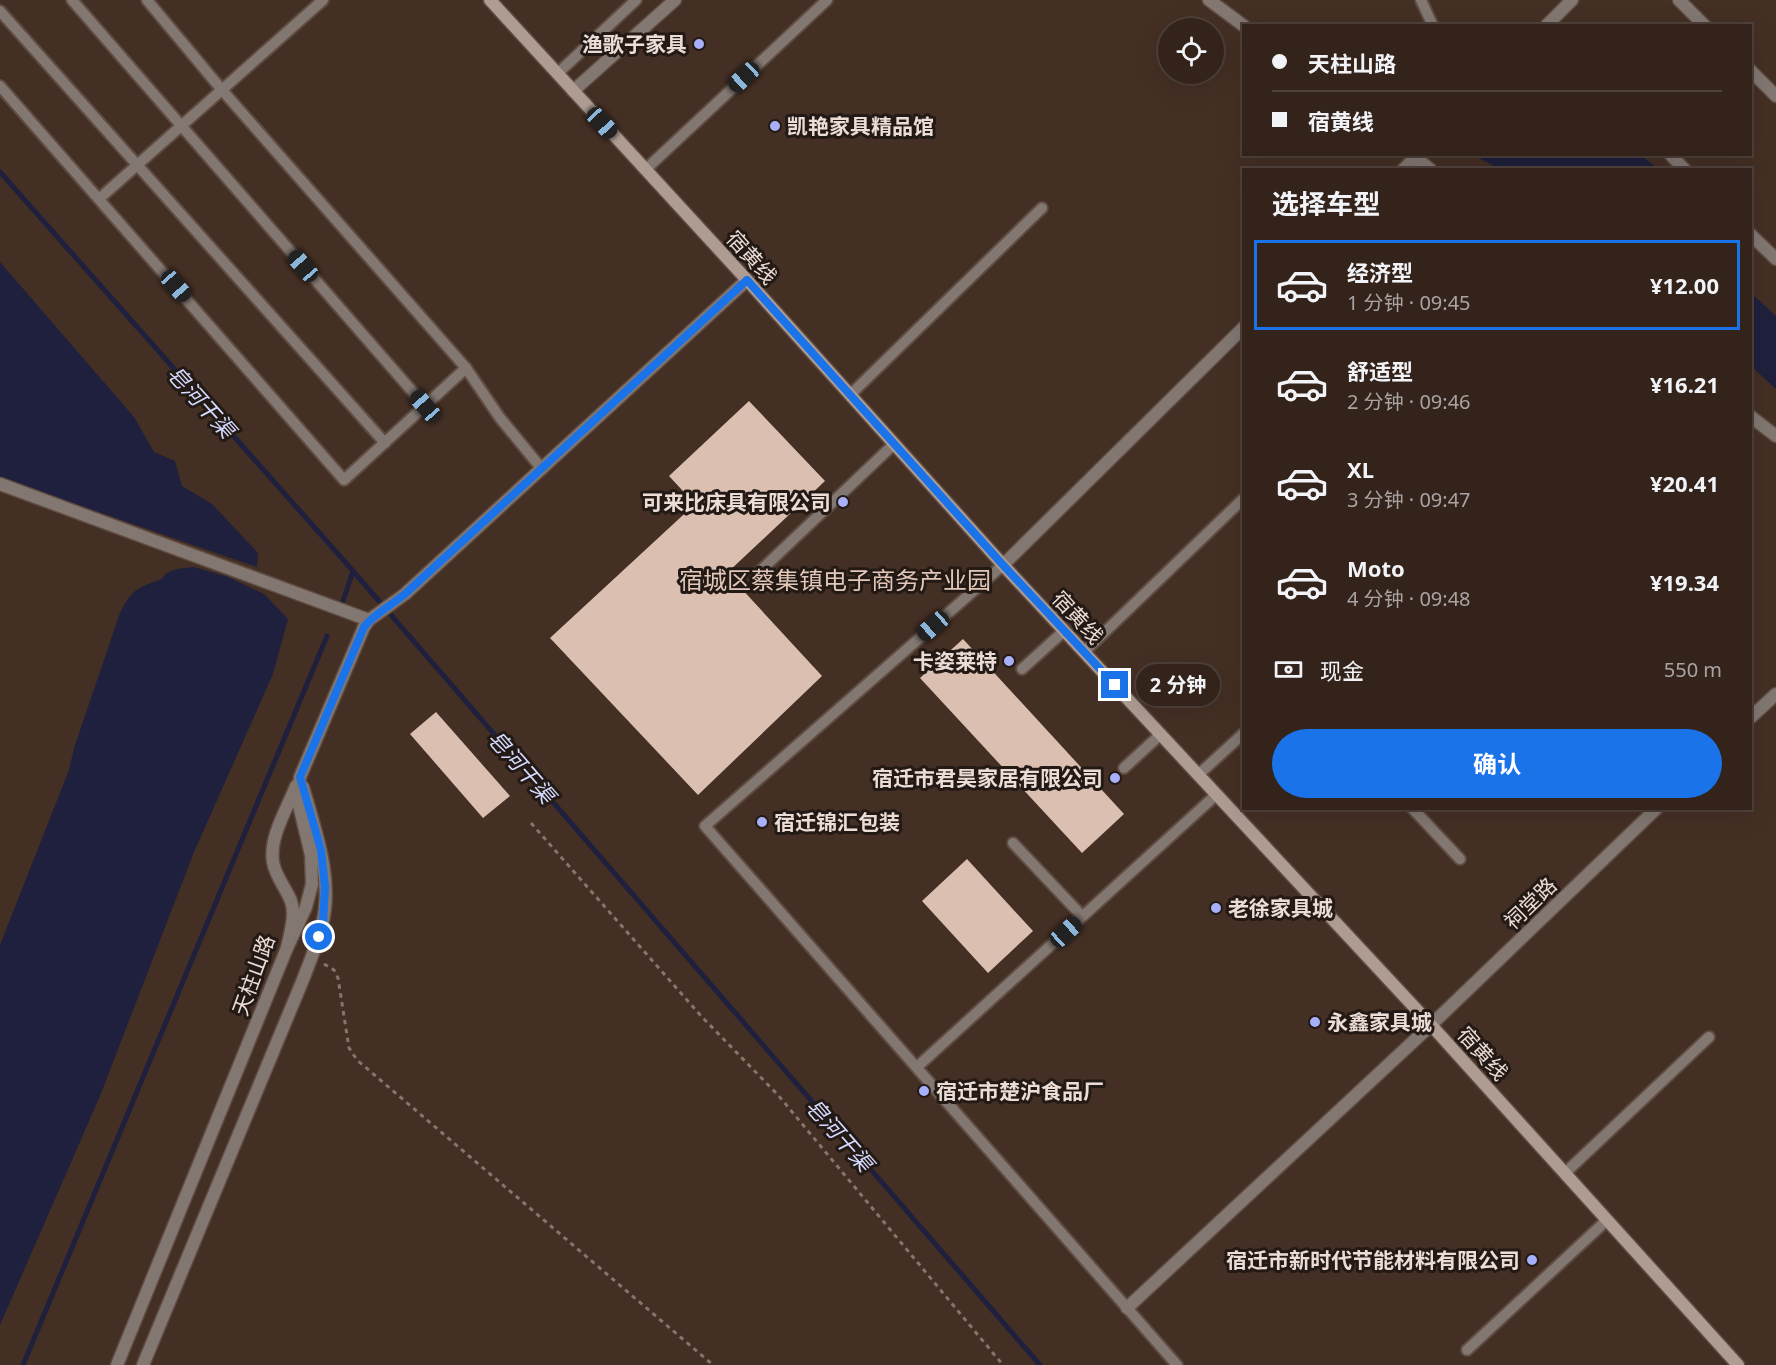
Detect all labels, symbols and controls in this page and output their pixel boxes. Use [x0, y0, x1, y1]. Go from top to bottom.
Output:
map controls [1158, 18, 1224, 84]
button: locate [1158, 18, 1224, 84]
place label: 渔歌子家具 [582, 30, 687, 58]
marker: 渔歌子家具 [692, 37, 706, 51]
text: 天柱山路 [1308, 48, 1396, 78]
car [725, 58, 763, 96]
car [583, 104, 621, 142]
text: 宿黄线 [1308, 106, 1374, 136]
place label: 凯艳家具精品馆 [787, 112, 934, 140]
marker: 凯艳家具精品馆 [768, 119, 782, 133]
text: 选择车型 [1272, 185, 1380, 222]
street label: 宿黄线 [721, 224, 783, 290]
car [284, 247, 322, 285]
text: 经济型 [1347, 257, 1413, 287]
icon: car [1275, 258, 1329, 312]
car [157, 267, 195, 305]
text: ¥12.00 [1650, 270, 1719, 300]
text: 1 分钟 · 09:45 [1347, 289, 1471, 316]
text: 舒适型 [1347, 356, 1413, 386]
icon: car [1275, 357, 1329, 411]
water label: 皂河干渠 [161, 358, 245, 446]
text: ¥16.21 [1650, 369, 1719, 399]
car [406, 387, 444, 425]
text: 2 分钟 · 09:46 [1347, 388, 1471, 415]
text: XL [1347, 454, 1374, 484]
icon: car [1275, 456, 1329, 510]
text: ¥20.41 [1650, 468, 1719, 498]
text: 3 分钟 · 09:47 [1347, 486, 1471, 513]
place label: 可来比床具有限公司 [642, 488, 831, 516]
marker: 可来比床具有限公司 [836, 495, 850, 509]
text: Moto [1347, 553, 1405, 583]
icon: car [1275, 555, 1329, 609]
district label: 宿城区蔡集镇电子商务产业园 [679, 563, 991, 596]
text: ¥19.34 [1650, 567, 1719, 597]
street label: 宿黄线 [1046, 584, 1110, 650]
text: 4 分钟 · 09:48 [1347, 585, 1471, 612]
car [914, 607, 952, 645]
place label: 卡姿莱特 [913, 647, 997, 675]
icon: cash [1272, 653, 1305, 686]
marker: 卡姿莱特 [1002, 654, 1016, 668]
text: 现金 [1320, 655, 1364, 685]
text: 550 m [1664, 656, 1722, 683]
callout: 2 分钟 [1136, 664, 1220, 706]
route end [1101, 671, 1128, 698]
text: 2 分钟 [1150, 671, 1206, 698]
water label: 皂河干渠 [482, 723, 564, 811]
button: 确认 [1272, 729, 1722, 798]
place label: 宿迁市君昊家居有限公司 [872, 764, 1103, 792]
marker: 宿迁市君昊家居有限公司 [1108, 771, 1122, 785]
place label: 宿迁锦汇包装 [774, 808, 900, 836]
marker: 宿迁锦汇包装 [755, 815, 769, 829]
street label: 祠堂路 [1498, 871, 1562, 935]
place label: 老徐家具城 [1228, 894, 1333, 922]
marker: 老徐家具城 [1209, 901, 1223, 915]
car [1047, 913, 1085, 951]
route start [305, 923, 332, 950]
street label: 天柱山路 [225, 931, 281, 1019]
place label: 永鑫家具城 [1327, 1008, 1432, 1036]
marker: 永鑫家具城 [1308, 1015, 1322, 1029]
street label: 宿黄线 [1452, 1020, 1514, 1086]
place label: 宿迁市楚沪食品厂 [936, 1077, 1104, 1105]
marker: 宿迁市楚沪食品厂 [917, 1084, 931, 1098]
water label: 皂河干渠 [800, 1091, 882, 1179]
place label: 宿迁市新时代节能材料有限公司 [1226, 1246, 1520, 1274]
marker: 宿迁市新时代节能材料有限公司 [1525, 1253, 1539, 1267]

